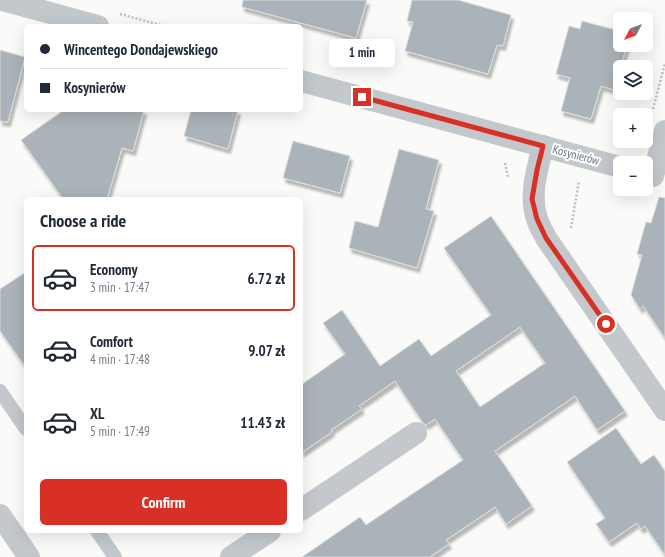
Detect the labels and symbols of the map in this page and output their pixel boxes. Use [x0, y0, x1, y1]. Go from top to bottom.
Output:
north arrow [613, 12, 653, 52]
callout: 1 min [329, 39, 395, 67]
route end [353, 88, 371, 106]
street label: Kosynierów [551, 141, 602, 168]
route start [597, 315, 615, 333]

